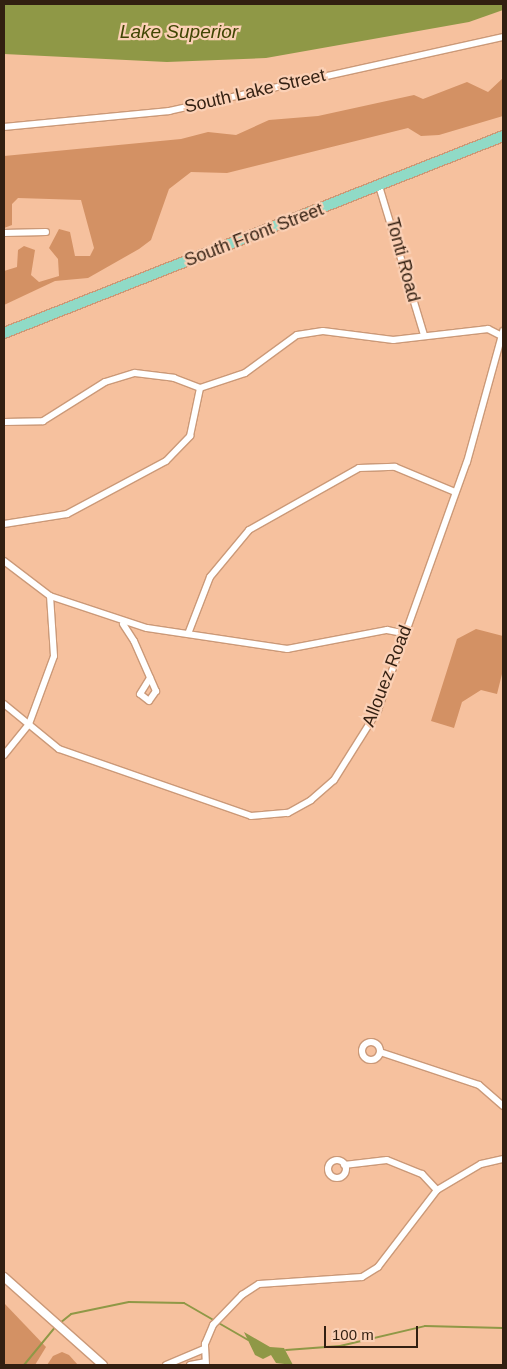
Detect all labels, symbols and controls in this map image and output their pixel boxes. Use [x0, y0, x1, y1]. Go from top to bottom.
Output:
water label: Lake Superior [120, 21, 238, 43]
street label: South Lake Street [182, 64, 328, 118]
street label: South Front Street [181, 199, 327, 271]
street label: Tonti Road [381, 216, 425, 304]
street label: Allouez Road [358, 622, 416, 730]
scale bar [327, 1316, 421, 1348]
text: 100 m [332, 1326, 374, 1343]

